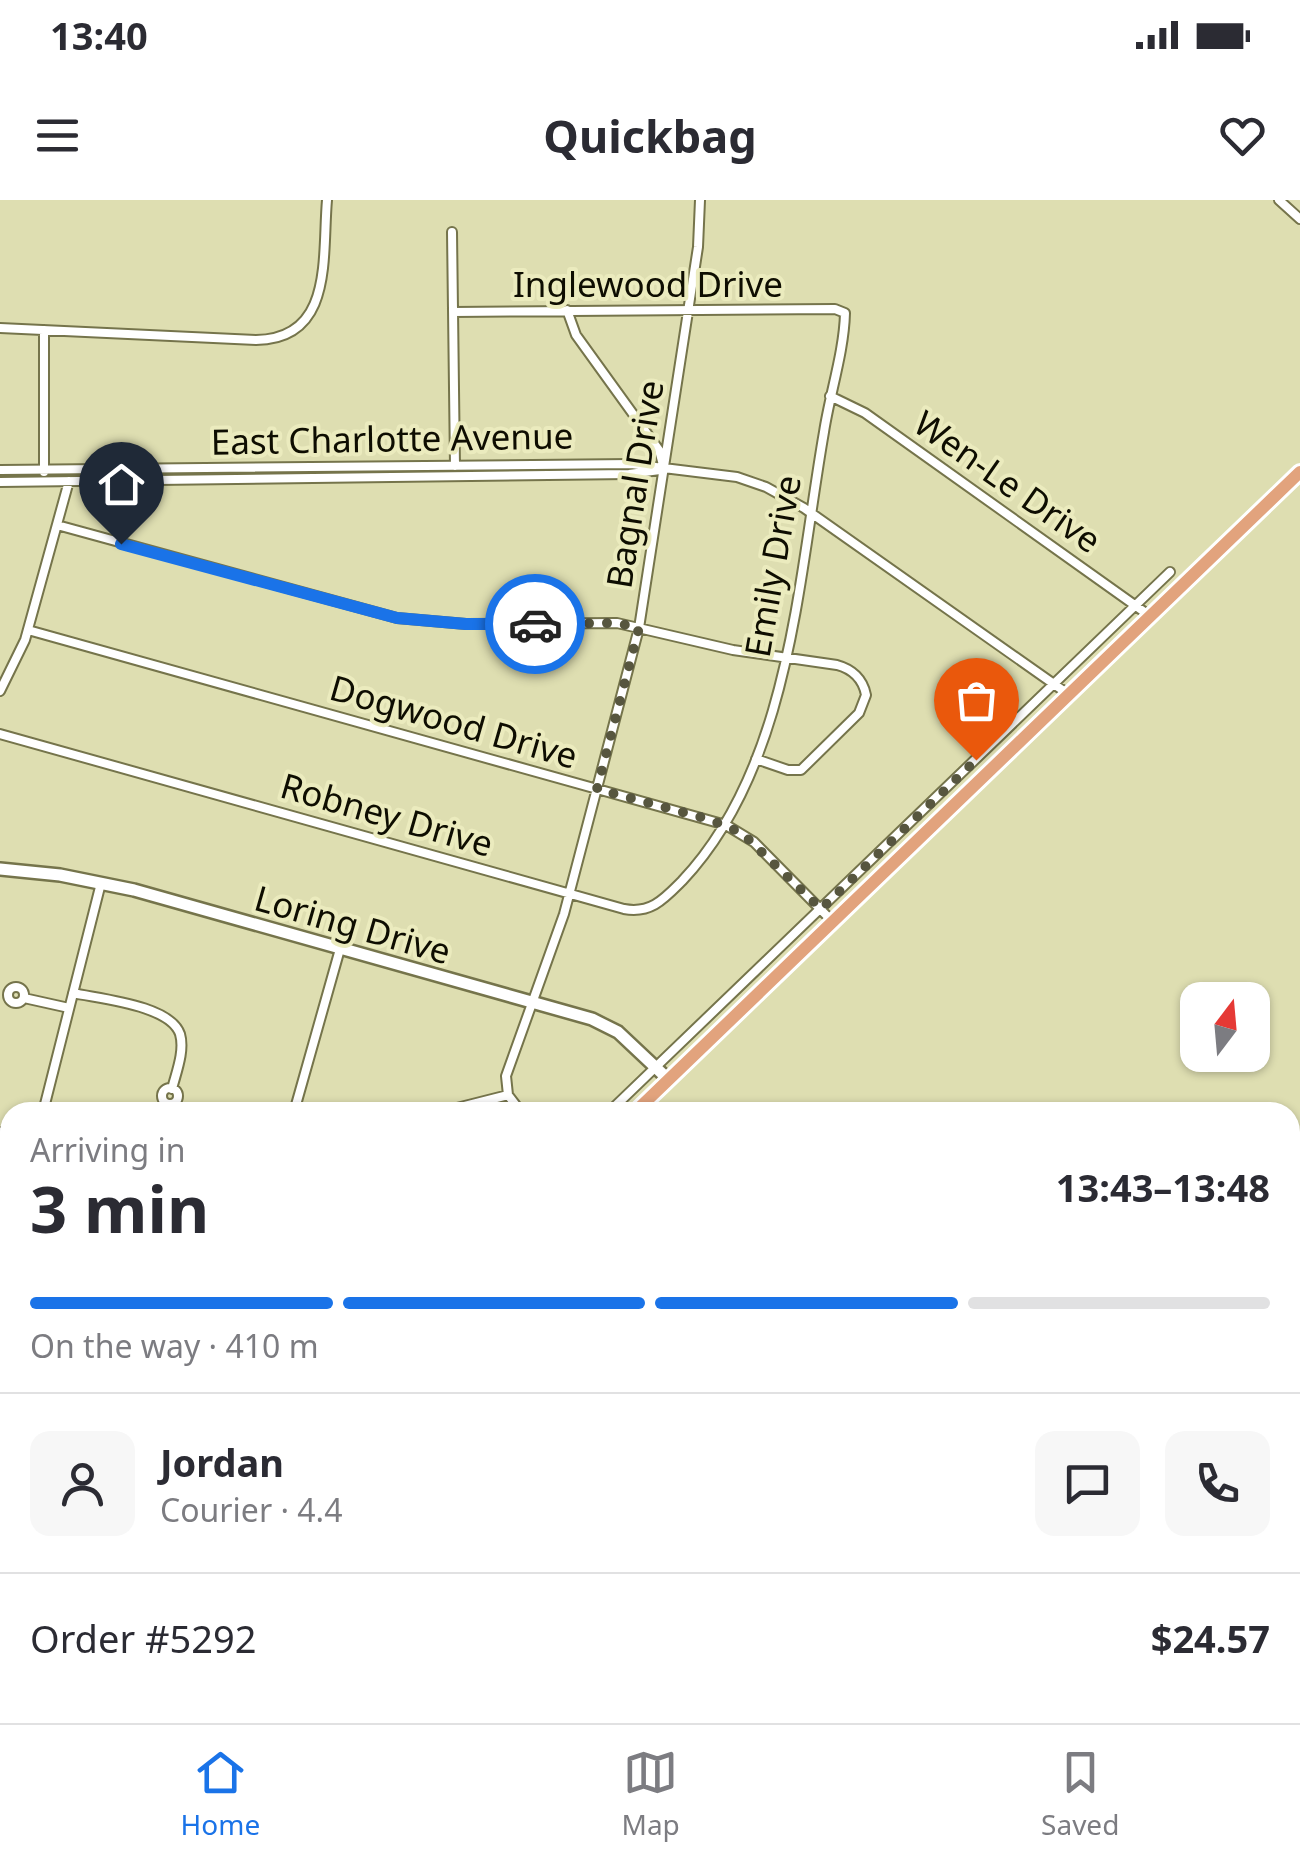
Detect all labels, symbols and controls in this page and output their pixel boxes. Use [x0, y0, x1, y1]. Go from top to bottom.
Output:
text: 13:40 [50, 9, 148, 61]
text: Quickbag [543, 105, 757, 166]
icon: menu [30, 108, 85, 163]
icon: heart [1215, 108, 1270, 163]
street label: Inglewood Drive [513, 260, 783, 307]
street label: Bagnal Drive [594, 377, 674, 591]
street label: Wen-Le Drive [905, 399, 1111, 563]
street label: East Charlotte Avenue [210, 411, 574, 465]
pin [79, 442, 164, 545]
icon: home [94, 457, 149, 512]
street label: Emily Drive [733, 471, 811, 661]
courier [485, 574, 585, 674]
icon: car [508, 597, 563, 652]
pin [934, 658, 1019, 761]
street label: Dogwood Drive [325, 663, 583, 779]
icon: bag [949, 673, 1004, 728]
street label: Robney Drive [275, 761, 499, 867]
street label: Loring Drive [250, 874, 456, 974]
north arrow [1180, 982, 1270, 1072]
map controls [1180, 982, 1270, 1072]
text: Arriving in [30, 1128, 185, 1171]
text: 13:43–13:48 [1056, 1161, 1270, 1213]
text: 3 min [30, 1164, 209, 1252]
text: On the way · 410 m [30, 1324, 319, 1367]
button: person [30, 1431, 135, 1536]
button: chat [1035, 1431, 1140, 1536]
button: phone [1165, 1431, 1270, 1536]
text: Jordan [160, 1436, 284, 1488]
text: Courier · 4.4 [160, 1488, 343, 1531]
text: Order #5292 [30, 1612, 256, 1664]
text: $24.57 [1151, 1612, 1270, 1664]
tab: Home [181, 1745, 260, 1843]
tab: Map [622, 1745, 680, 1843]
tab: Saved [1041, 1745, 1119, 1843]

